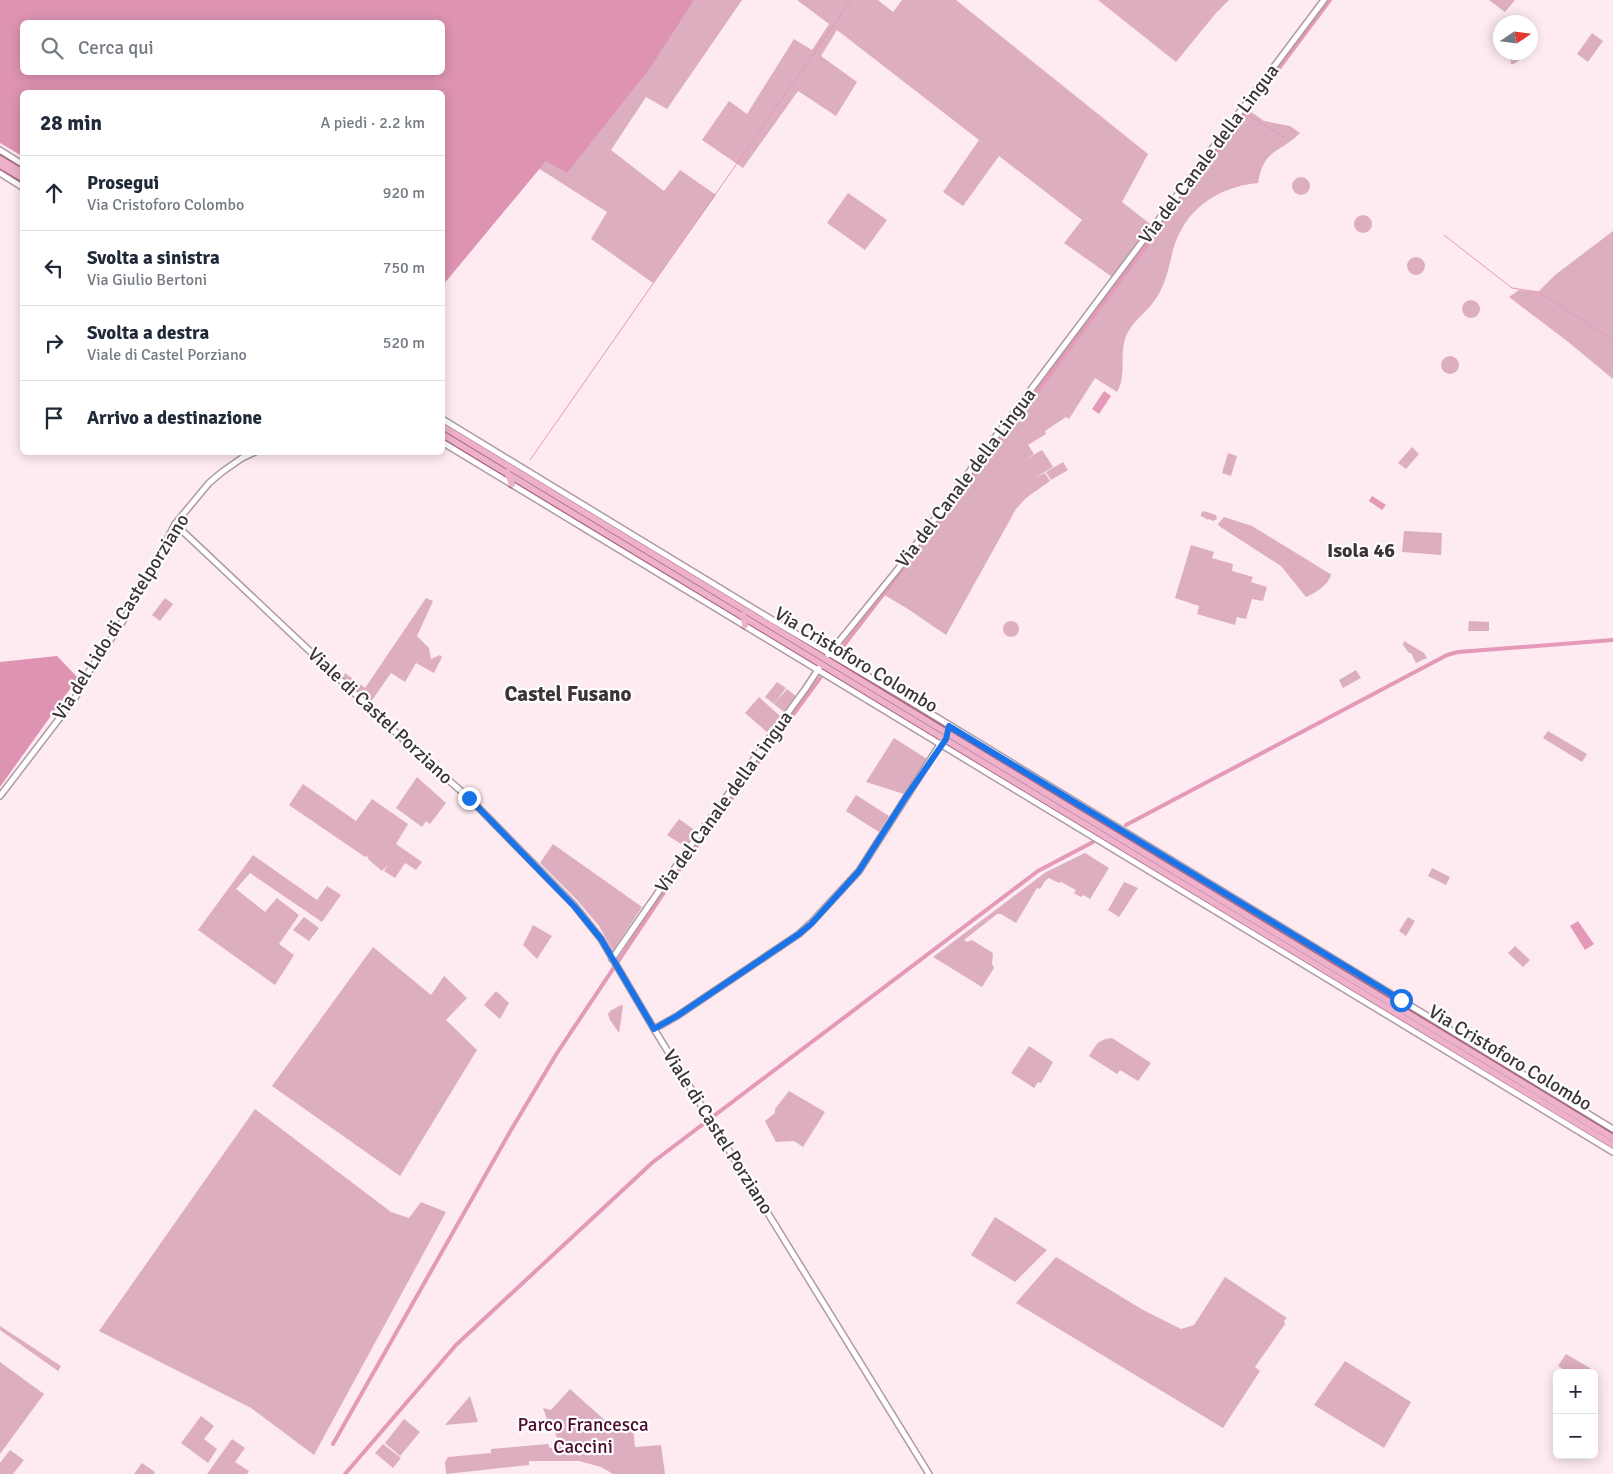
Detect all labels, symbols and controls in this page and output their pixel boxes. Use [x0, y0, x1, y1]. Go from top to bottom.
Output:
north arrow [1493, 15, 1538, 60]
search box [20, 20, 445, 75]
icon: search [38, 34, 66, 62]
text: Cerca qui [78, 36, 154, 60]
street label: Via del Canale della Lingua [1134, 59, 1284, 249]
text: 28 min [40, 110, 102, 136]
text: A piedi · 2.2 km [320, 113, 425, 133]
text: Prosegui [87, 171, 159, 195]
icon: ahead [40, 179, 68, 207]
text: 920 m [383, 183, 425, 203]
text: Via Cristoforo Colombo [87, 195, 244, 215]
text: Svolta a sinistra [87, 246, 220, 270]
icon: left [40, 254, 68, 282]
text: 750 m [383, 258, 425, 278]
text: Via Giulio Bertoni [87, 270, 207, 290]
text: Svolta a destra [87, 321, 209, 345]
icon: right [40, 329, 68, 357]
text: 520 m [383, 333, 425, 353]
text: Viale di Castel Porziano [87, 345, 247, 365]
street label: Via del Canale della Lingua [891, 383, 1041, 573]
icon: arrive [40, 404, 68, 432]
text: Arrivo a destinazione [87, 406, 262, 430]
street label: Via del Lido di Castelporziano [48, 509, 195, 725]
district label: Isola 46 [1327, 538, 1395, 563]
street label: Via Cristoforo Colombo [770, 602, 942, 718]
street label: Viale di Castel Porziano [302, 642, 458, 790]
district label: Castel Fusano [505, 681, 631, 707]
street label: Via del Canale della Lingua [650, 706, 798, 898]
route end [458, 787, 481, 810]
route start [1390, 989, 1413, 1012]
street label: Via Cristoforo Colombo [1424, 1000, 1596, 1116]
street label: Viale di Castel Porziano [657, 1045, 779, 1219]
map controls [1553, 1369, 1598, 1459]
button: + [1553, 1369, 1598, 1414]
park label: Parco Francesca Caccini [517, 1413, 649, 1459]
button: − [1553, 1414, 1598, 1459]

